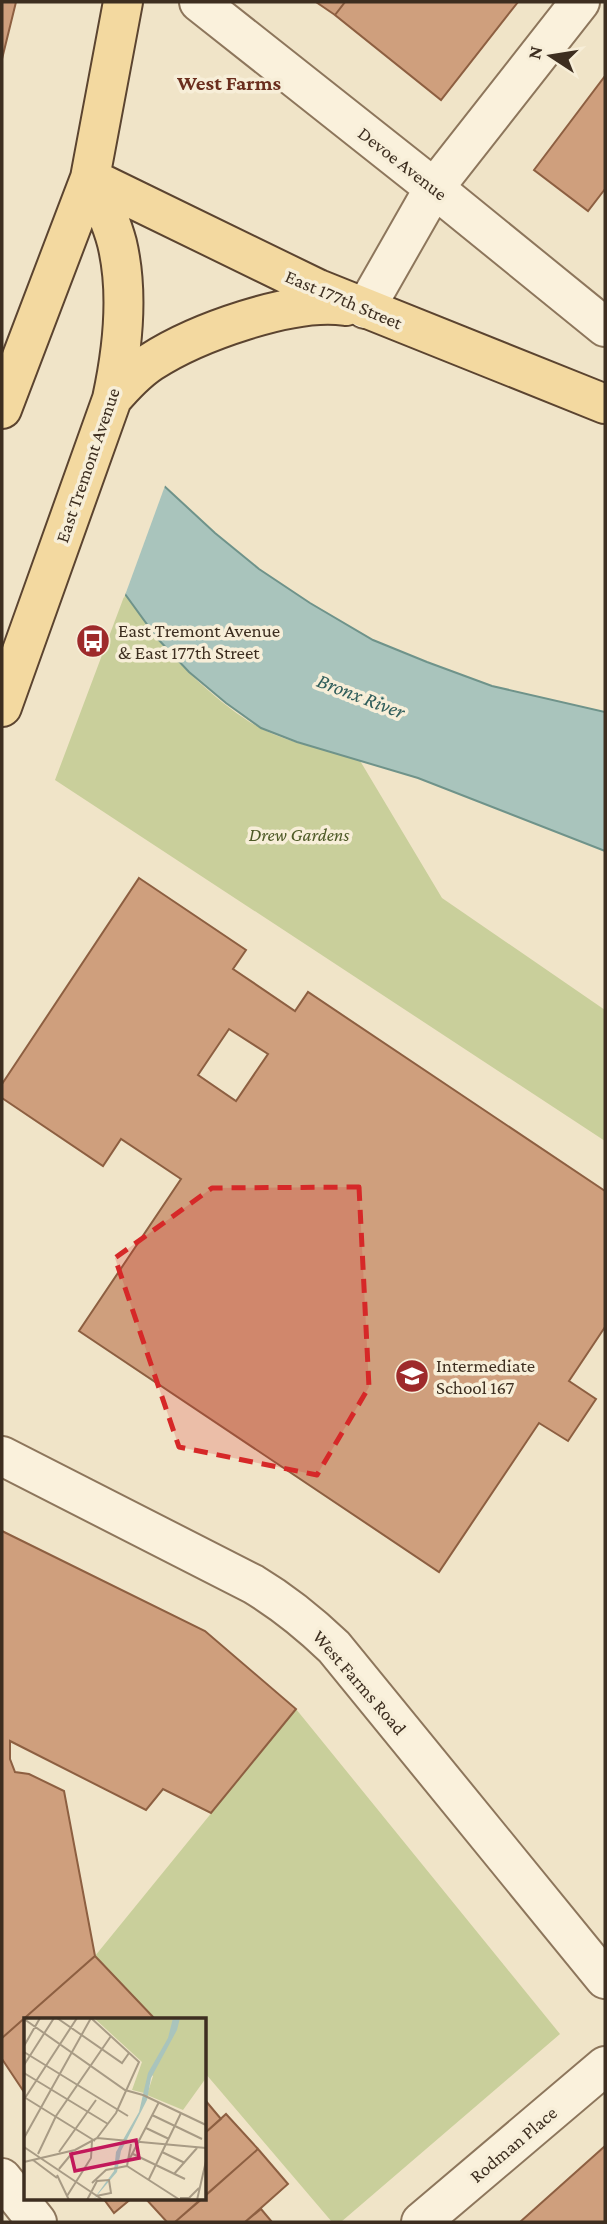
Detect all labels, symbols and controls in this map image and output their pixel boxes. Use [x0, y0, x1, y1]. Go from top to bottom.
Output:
north arrow [516, 21, 586, 91]
text: N [523, 44, 546, 61]
district label: West Farms [176, 71, 282, 95]
street label: Devoe Avenue [354, 122, 451, 205]
street label: East 177th Street [282, 265, 406, 334]
street label: East Tremont Avenue [51, 385, 124, 545]
place label: East Tremont Avenue & East 177th Street [118, 620, 280, 663]
bus stop icon: East Tremont Avenue & East 177th Street [74, 622, 112, 660]
water label: Bronx River [314, 668, 409, 724]
park label: Drew Gardens [249, 824, 349, 845]
place label: Intermediate School 167 [436, 1355, 535, 1398]
school or university icon: Intermediate School 167 [393, 1357, 431, 1395]
street label: West Farms Road [309, 1626, 411, 1739]
inset map [24, 2018, 206, 2200]
street label: Rodman Place [466, 2102, 561, 2187]

